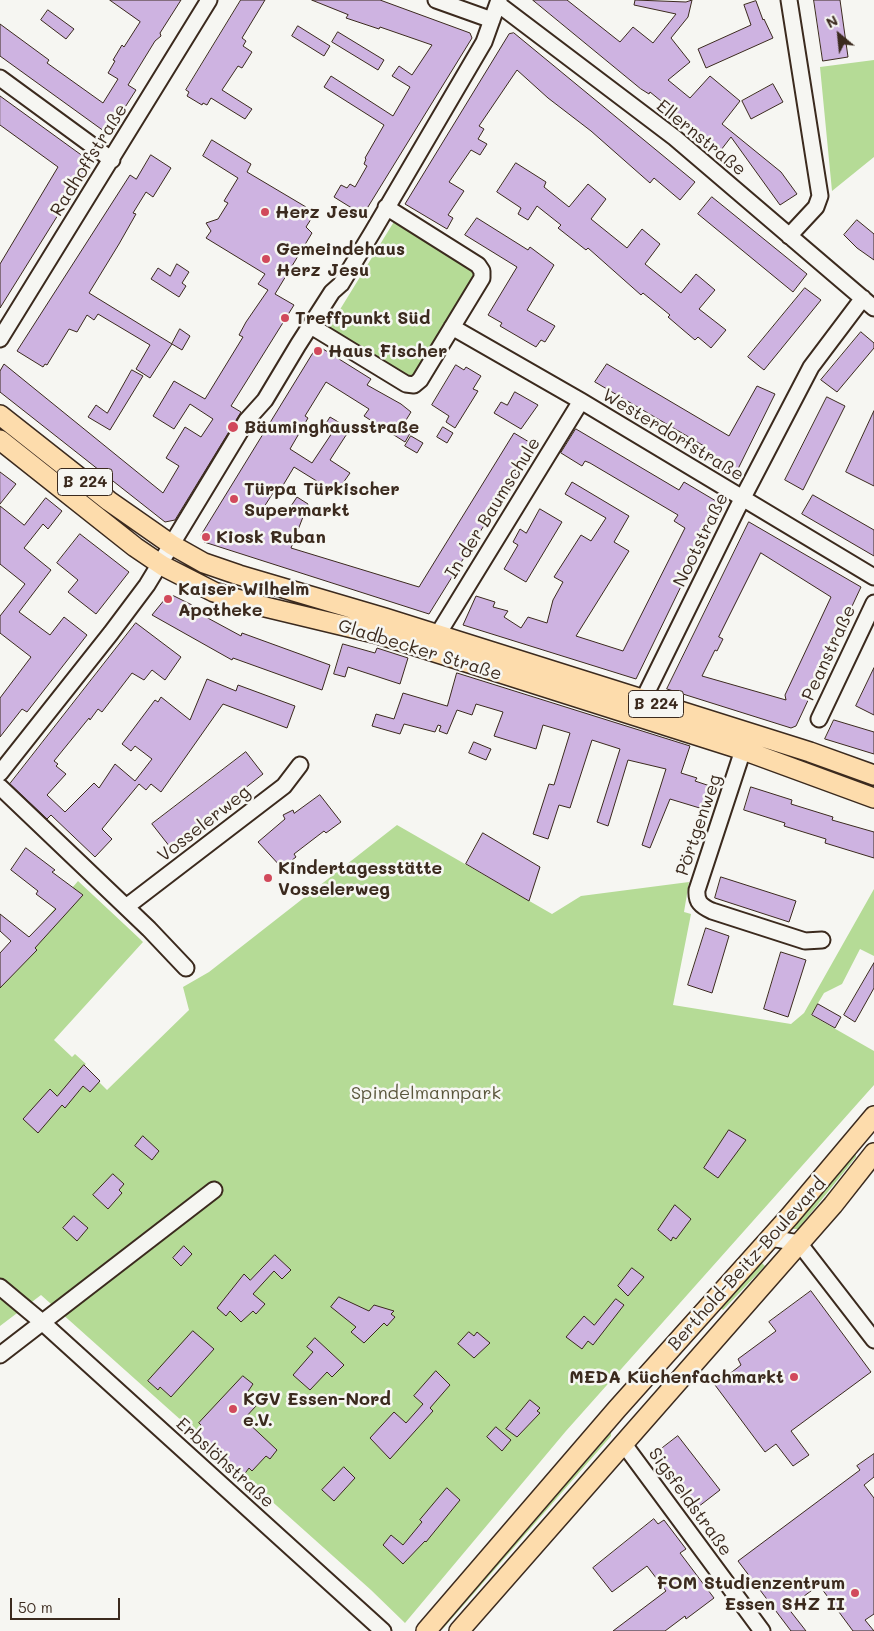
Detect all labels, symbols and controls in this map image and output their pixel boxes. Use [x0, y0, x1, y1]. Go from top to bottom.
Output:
north arrow [814, 10, 864, 60]
text: N [823, 10, 841, 32]
street label: Ellernstraße [652, 95, 750, 181]
street label: Radhoffstraße [46, 100, 132, 220]
place label: Herz Jesu [275, 201, 368, 223]
marker: Herz Jesu [259, 206, 271, 218]
place label: Gemeindehaus Herz Jesu [276, 238, 405, 280]
marker: Gemeindehaus Herz Jesu [260, 253, 272, 265]
place label: Treffpunkt Süd [295, 307, 430, 329]
marker: Treffpunkt Süd [279, 312, 291, 324]
place label: Haus Fischer [328, 340, 447, 362]
marker: Haus Fischer [312, 345, 324, 357]
street label: Westerdorfstraße [598, 384, 748, 486]
place label: Bäuminghausstraße [244, 416, 419, 438]
marker: Bäuminghausstraße [226, 420, 240, 434]
street label: In der Baumschule [441, 433, 545, 583]
road number: B 224 [58, 468, 112, 496]
place label: Türpa Türkischer Supermarkt [244, 478, 400, 520]
street label: Nootstraße [669, 489, 733, 591]
marker: Türpa Türkischer Supermarkt [228, 493, 240, 505]
place label: Kiosk Ruban [216, 526, 326, 548]
marker: Kiosk Ruban [200, 531, 212, 543]
place label: Kaiser Wilhelm Apotheke [178, 578, 309, 620]
marker: Kaiser Wilhelm Apotheke [162, 593, 174, 605]
street label: Peanstraße [797, 602, 861, 704]
street label: Gladbecker Straße [336, 615, 504, 685]
road number: B 224 [628, 691, 684, 718]
street label: Pörtgenweg [672, 771, 726, 879]
street label: Vosselerweg [154, 781, 254, 867]
place label: Kindertagesstätte Vosselerweg [278, 857, 442, 900]
marker: Kindertagesstätte Vosselerweg [262, 872, 274, 884]
park label: Spindelmannpark [351, 1082, 501, 1104]
street label: Berthold-Beitz-Boulevard [664, 1173, 830, 1355]
place label: MEDA Küchenfachmarkt [569, 1366, 784, 1388]
marker: MEDA Küchenfachmarkt [788, 1371, 800, 1383]
place label: KGV Essen-Nord e.V. [243, 1388, 391, 1430]
marker: KGV Essen-Nord e.V. [227, 1403, 239, 1415]
street label: Erbslöhstraße [172, 1413, 278, 1513]
street label: Sigsfeldstraße [644, 1444, 736, 1560]
place label: FOM Studienzentrum Essen SHZ II [656, 1572, 845, 1615]
marker: FOM Studienzentrum Essen SHZ II [849, 1587, 861, 1599]
scale bar [12, 1588, 122, 1620]
text: 50 m [18, 1597, 53, 1617]

